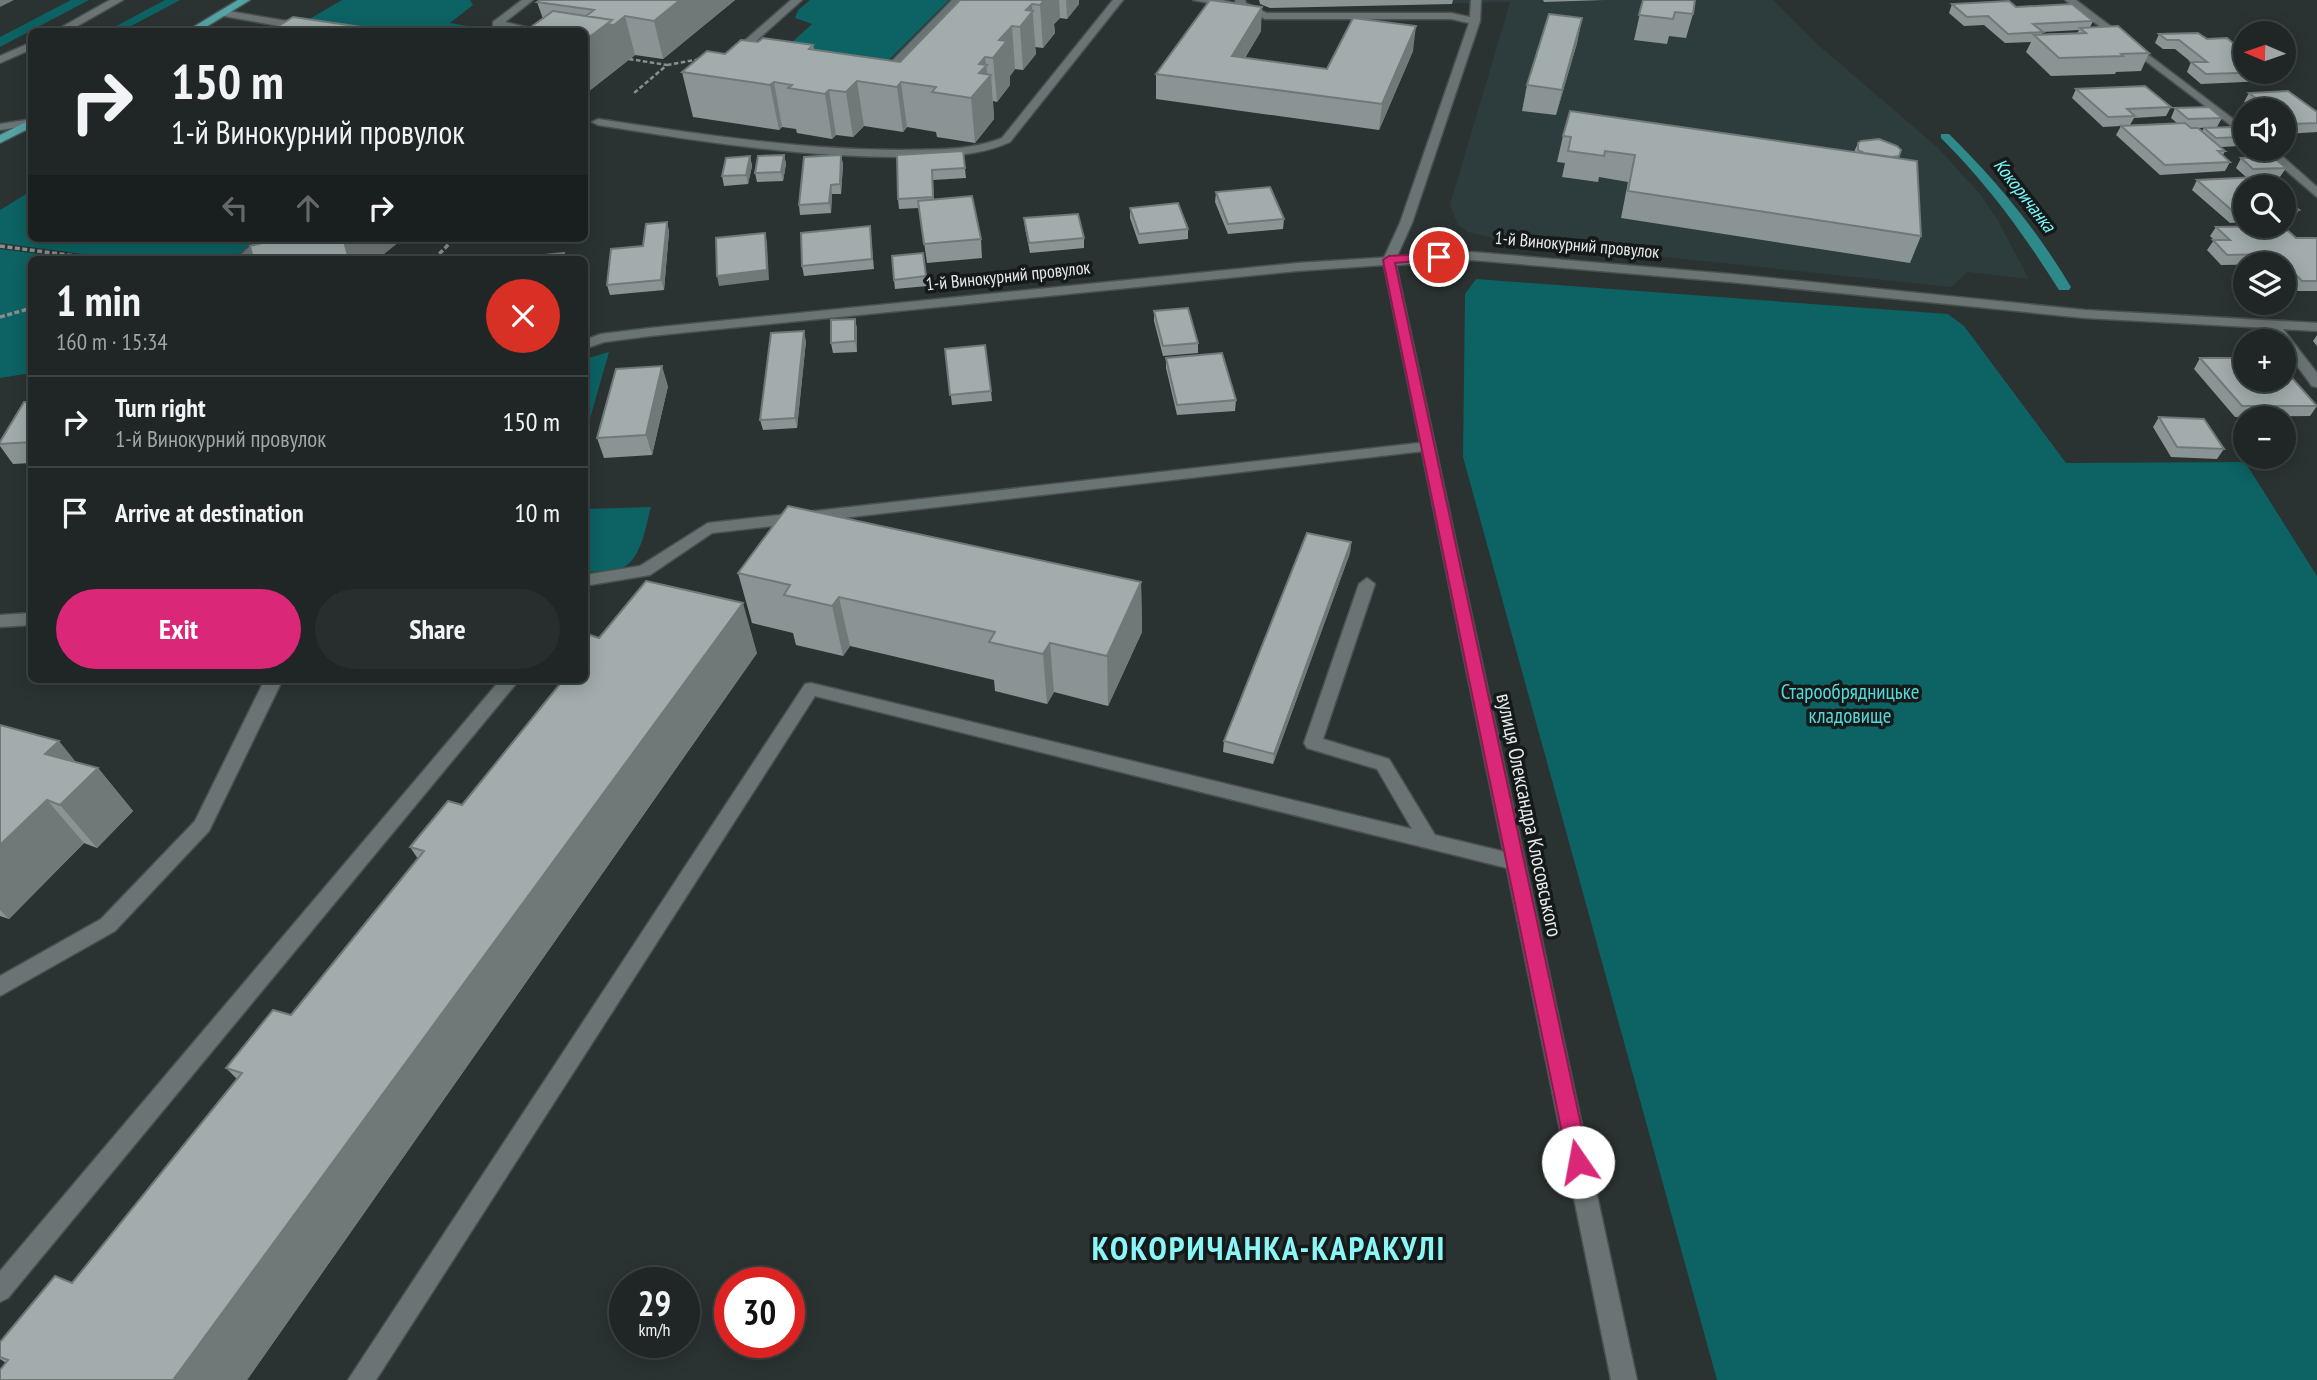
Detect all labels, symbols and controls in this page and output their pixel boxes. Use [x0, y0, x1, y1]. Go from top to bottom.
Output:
north arrow [2233, 21, 2296, 84]
map controls [2233, 21, 2296, 469]
text: 150 m [171, 49, 284, 113]
icon: right [56, 56, 147, 147]
button: sound [2233, 98, 2296, 161]
text: 1-й Винокурний провулок [171, 111, 465, 153]
water label: Кокоричанка [1989, 153, 2062, 238]
button: search [2233, 175, 2296, 238]
icon: left [216, 189, 254, 227]
icon: ahead [289, 189, 327, 227]
icon: right [362, 189, 400, 227]
street label: 1-й Винокурний провулок [1494, 226, 1660, 263]
pin [1409, 227, 1469, 287]
icon: arrive [1420, 238, 1458, 276]
button: layers [2233, 252, 2296, 315]
street label: 1-й Винокурний провулок [925, 255, 1091, 296]
text: 1 min [56, 273, 141, 328]
button: close [486, 279, 560, 353]
text: 160 m · 15:34 [56, 327, 168, 356]
button: + [2233, 329, 2296, 392]
text: Turn right [115, 391, 206, 424]
icon: right [56, 403, 94, 441]
text: 150 m [502, 405, 560, 438]
button: − [2233, 406, 2296, 469]
text: 1-й Винокурний провулок [115, 424, 326, 453]
icon: arrive [56, 494, 94, 532]
text: Arrive at destination [115, 496, 304, 529]
text: 10 m [514, 496, 560, 529]
button: Exit [56, 589, 301, 669]
button: Share [315, 589, 560, 669]
park label: Старообрядницьке кладовище [1781, 678, 1919, 729]
street label: вулиця Олександра Клосовського [1491, 691, 1568, 939]
position arrow [1541, 1125, 1615, 1199]
district label: КОКОРИЧАНКА-КАРАКУЛІ [1092, 1226, 1446, 1269]
speed limit sign: 30 [714, 1267, 805, 1358]
text: 29 [638, 1280, 671, 1326]
text: km/h [639, 1318, 670, 1341]

